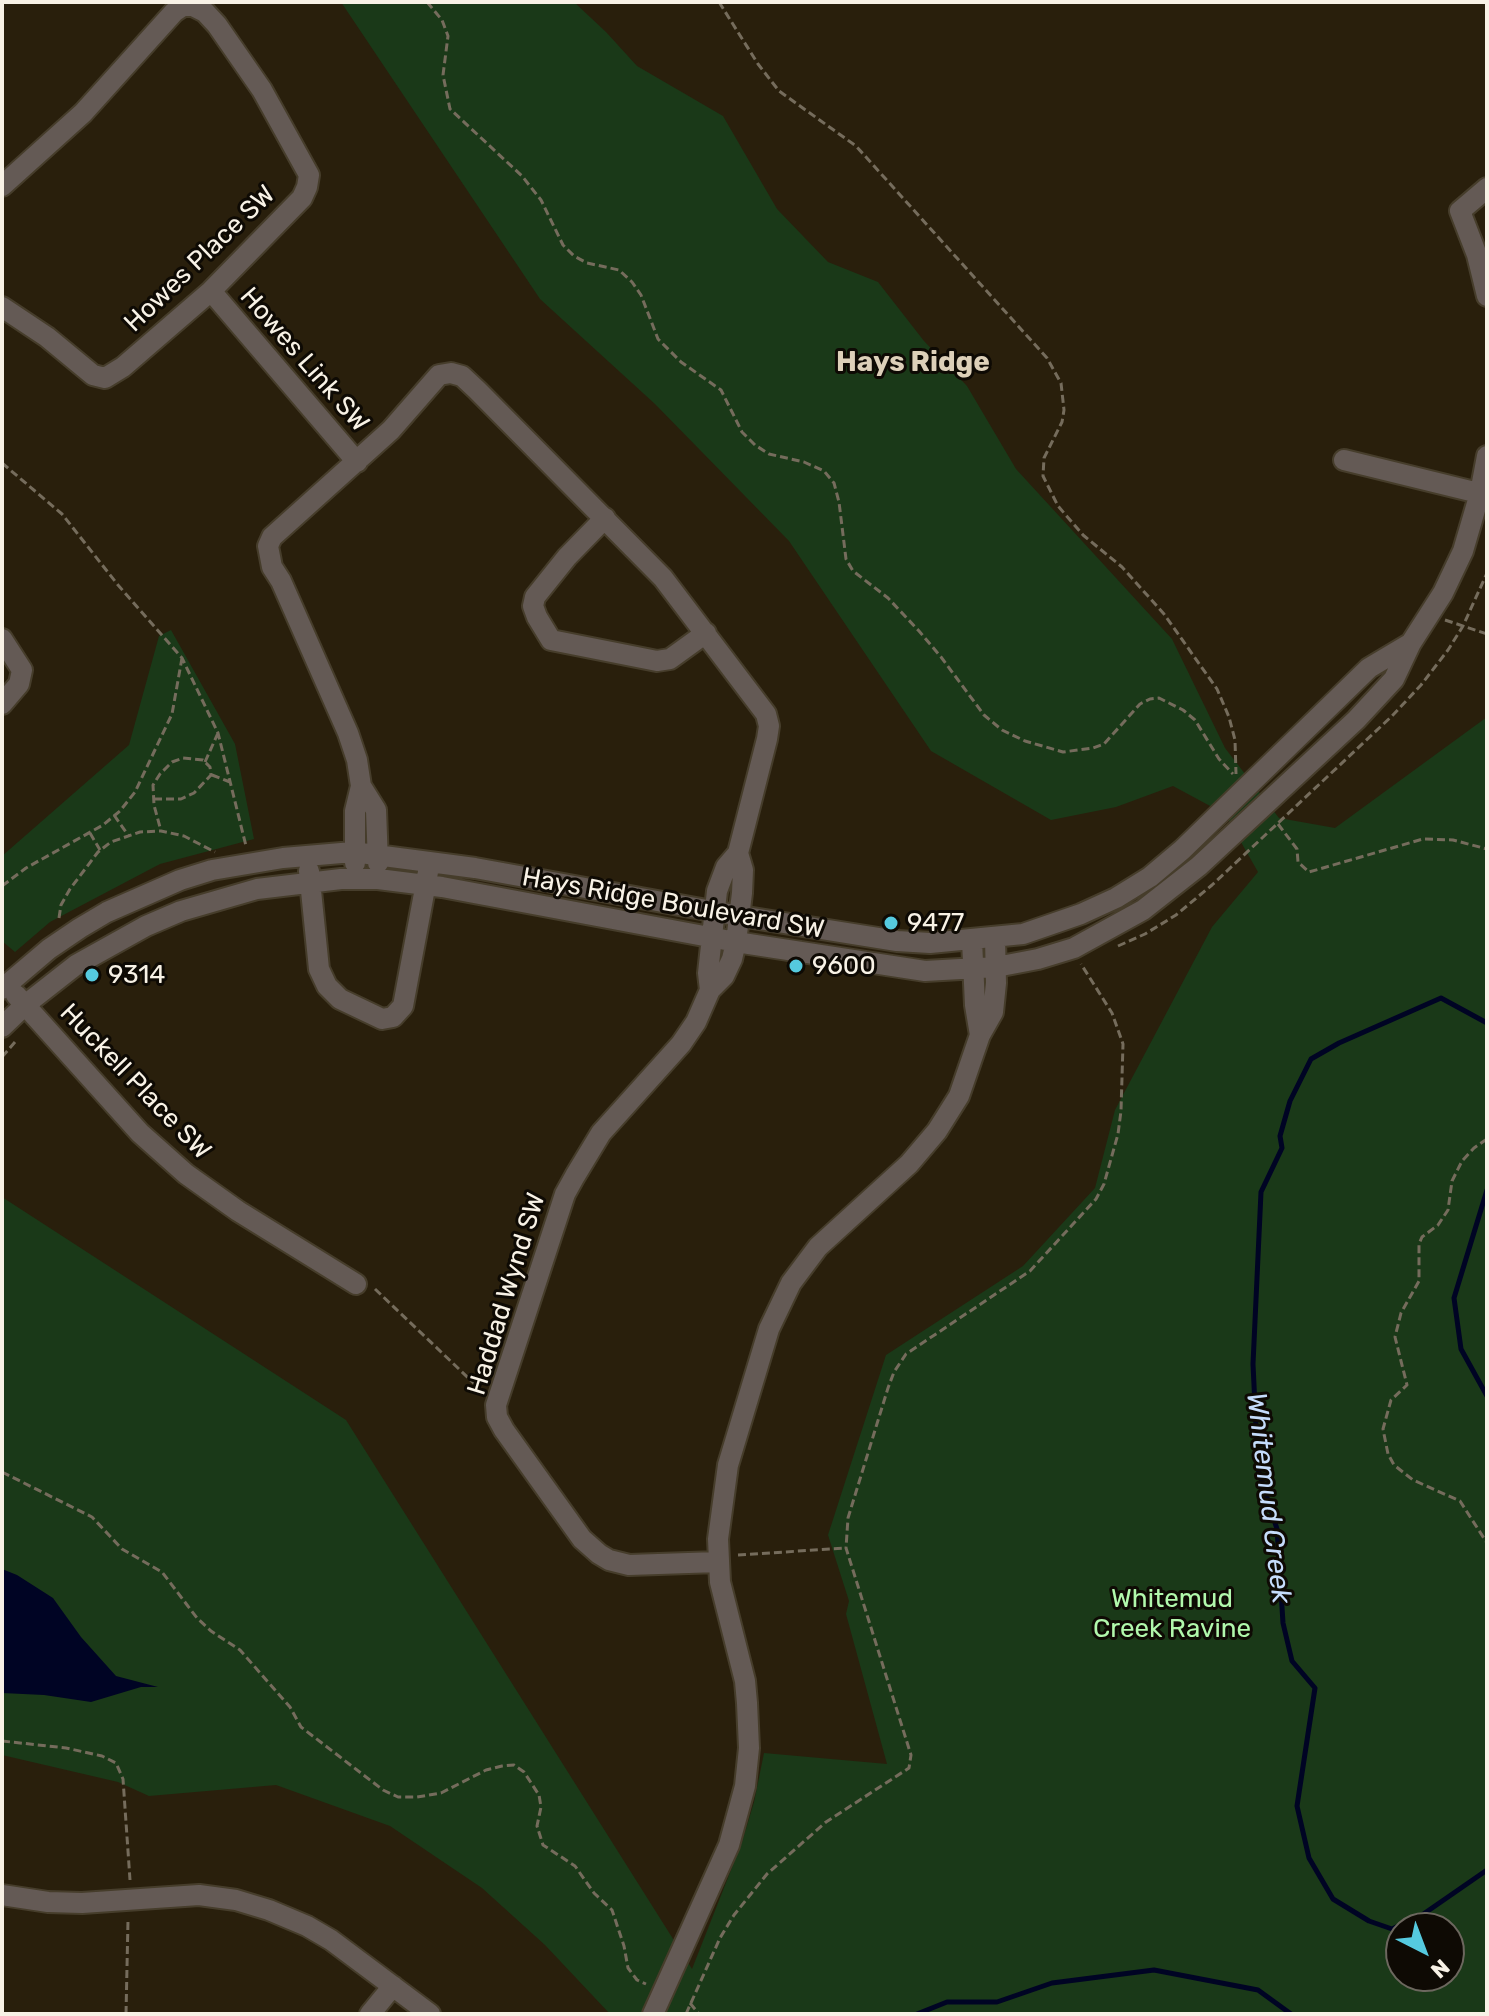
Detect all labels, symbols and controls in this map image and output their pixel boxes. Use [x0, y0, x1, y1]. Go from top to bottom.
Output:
street label: Howes Place SW [118, 179, 282, 339]
street label: Howes Link SW [233, 281, 375, 439]
district label: Hays Ridge [836, 346, 990, 380]
street label: Hays Ridge Boulevard SW [520, 862, 826, 946]
place label: 9477 [907, 907, 964, 939]
marker: 9477 [882, 914, 900, 932]
place label: 9600 [812, 950, 876, 982]
marker: 9600 [787, 957, 805, 975]
place label: 9314 [108, 959, 165, 991]
marker: 9314 [83, 966, 101, 984]
street label: Huckell Place SW [53, 998, 217, 1166]
street label: Haddad Wynd SW [461, 1189, 553, 1399]
water label: Whitemud Creek [1238, 1390, 1298, 1606]
park label: Whitemud Creek Ravine [1093, 1583, 1251, 1644]
north arrow [1385, 1912, 1465, 1992]
text: N [1425, 1953, 1455, 1984]

